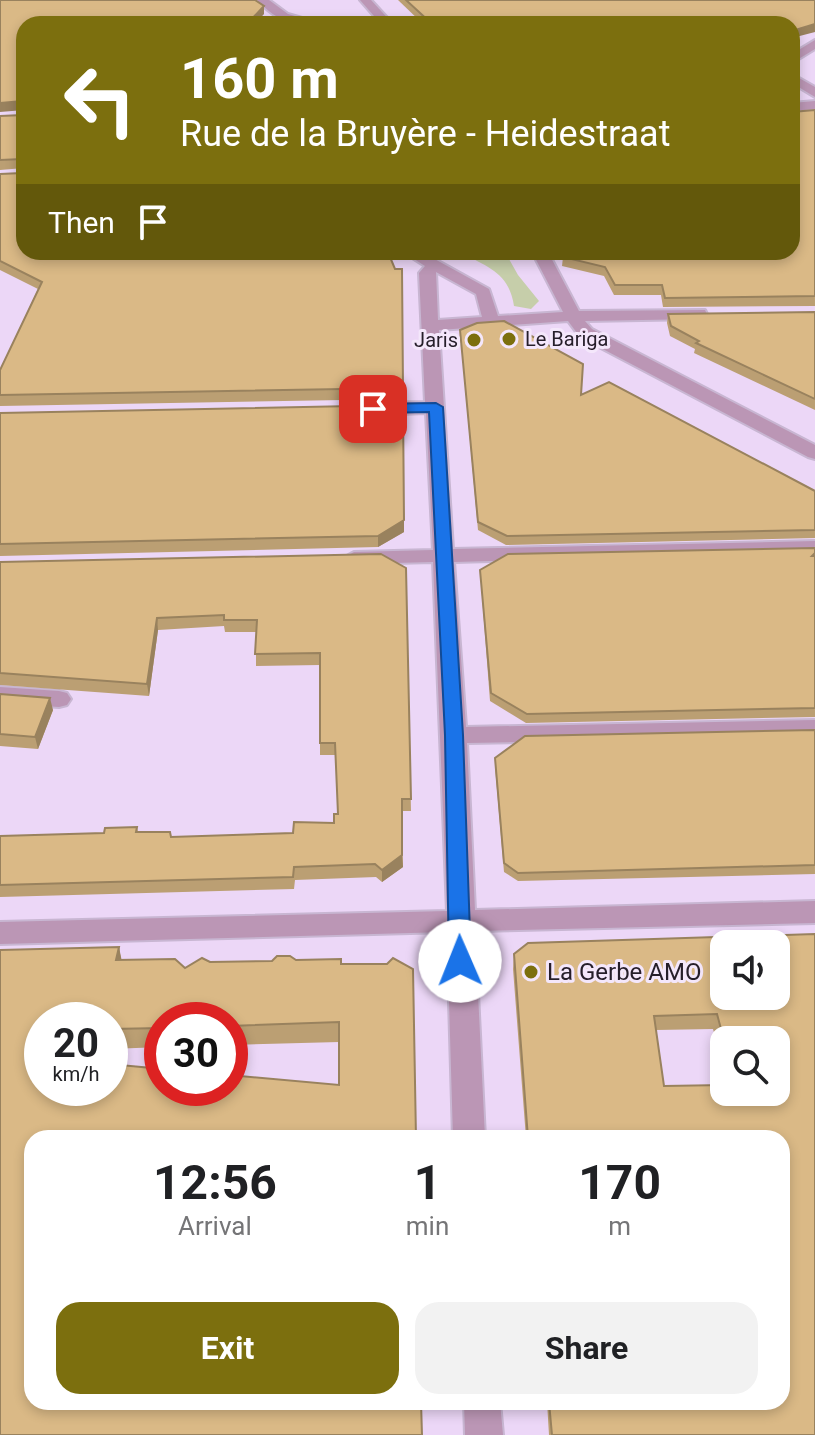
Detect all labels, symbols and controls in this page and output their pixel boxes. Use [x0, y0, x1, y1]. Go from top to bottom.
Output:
text: 160 m [180, 46, 339, 112]
icon: left [48, 48, 152, 152]
text: Rue de la Bruyère - Heidestraat [180, 113, 670, 155]
icon: arrive [131, 200, 175, 244]
text: Then [48, 205, 115, 240]
place label: Le Bariga [525, 327, 608, 351]
place label: Jaris [414, 328, 458, 352]
marker: Le Bariga [500, 330, 518, 348]
marker: Jaris [465, 331, 483, 349]
pin [339, 375, 407, 443]
icon: arrive [351, 387, 395, 431]
position arrow [418, 919, 502, 1003]
map controls [710, 930, 790, 1106]
button: sound [710, 930, 790, 1010]
place label: La Gerbe AMO [547, 958, 701, 986]
marker: La Gerbe AMO [522, 963, 540, 981]
speed limit sign: 30 [144, 1002, 248, 1106]
text: 20 [53, 1020, 99, 1067]
button: search [710, 1026, 790, 1106]
text: km/h [53, 1062, 99, 1086]
text: 12:56 [153, 1154, 277, 1211]
text: 1 [414, 1154, 441, 1211]
text: 170 [578, 1154, 661, 1211]
text: Arrival [178, 1211, 252, 1241]
text: min [406, 1211, 449, 1241]
text: m [608, 1211, 631, 1241]
button: Exit [56, 1302, 399, 1394]
button: Share [415, 1302, 758, 1394]

